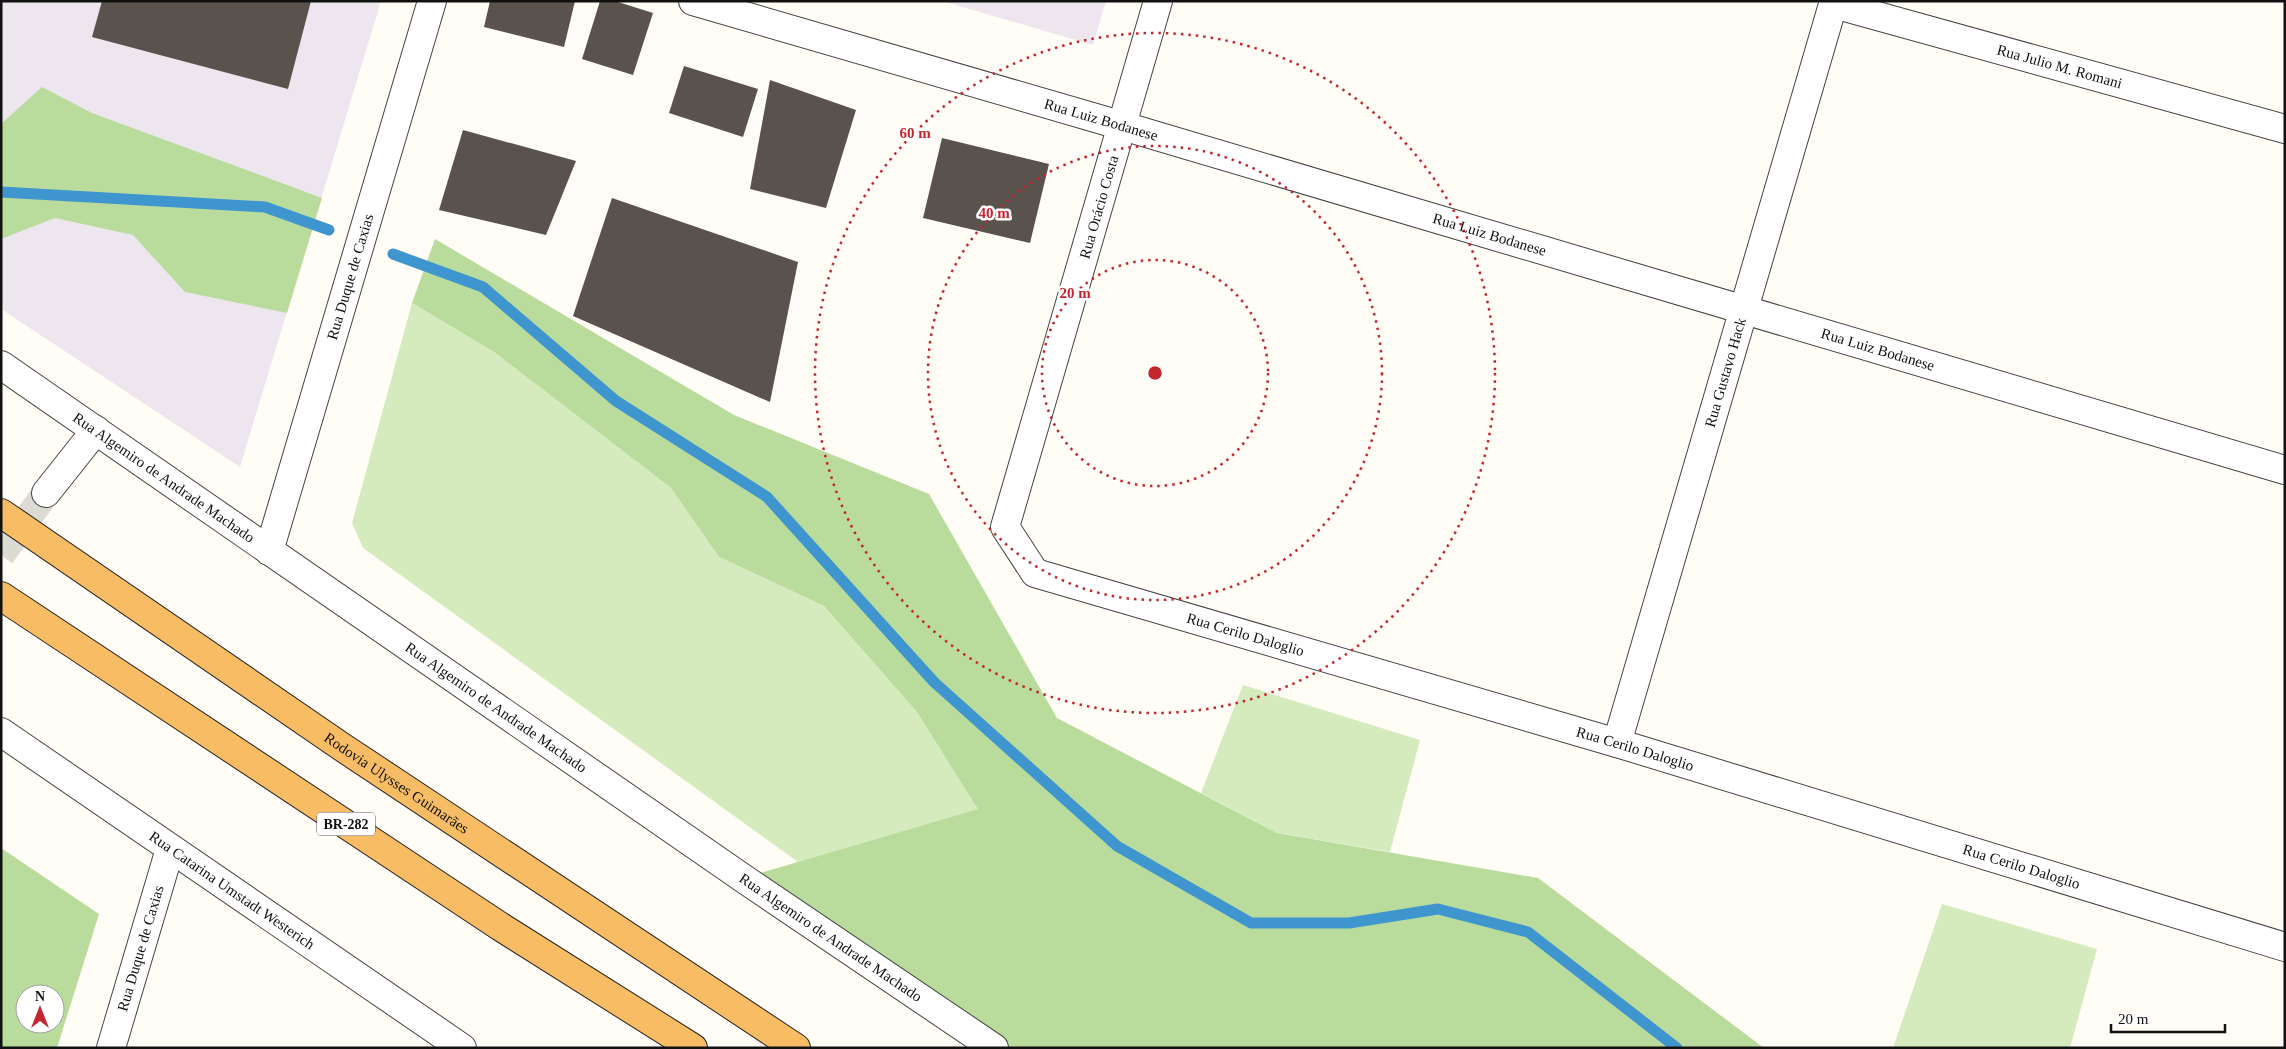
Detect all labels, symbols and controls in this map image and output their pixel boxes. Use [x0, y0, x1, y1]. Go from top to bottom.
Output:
street label: Rua Julio M. Romani [1995, 42, 2124, 91]
street label: Rua Luiz Bodanese [1042, 96, 1160, 144]
text: 60 m [899, 125, 931, 141]
street label: Rua Orácio Costa [1077, 153, 1121, 260]
text: 40 m [978, 205, 1010, 221]
street label: Rua Luiz Bodanese [1431, 210, 1548, 259]
street label: Rua Duque de Caxias [324, 212, 377, 342]
text: 20 m [1059, 285, 1091, 301]
street label: Rua Gustavo Hack [1702, 315, 1749, 429]
street label: Rua Luiz Bodanese [1819, 325, 1937, 374]
centre of rings [1146, 364, 1164, 382]
street label: Rua Algemiro de Andrade Machado [70, 409, 258, 546]
street label: Rua Cerilo Daloglio [1185, 610, 1306, 659]
street label: Rua Algemiro de Andrade Machado [402, 639, 590, 776]
street label: Rua Cerilo Daloglio [1575, 724, 1696, 774]
street label: Rodovia Ulysses Guimarães [321, 729, 472, 837]
road number: BR-282 [317, 812, 375, 836]
street label: Rua Catarina Umstadt Westerich [146, 828, 318, 953]
street label: Rua Cerilo Daloglio [1961, 841, 2082, 892]
street label: Rua Algemiro de Andrade Machado [736, 870, 925, 1005]
street label: Rua Duque de Caxias [114, 883, 167, 1013]
north arrow [15, 984, 65, 1034]
text: N [35, 989, 45, 1004]
scale bar [2111, 1002, 2225, 1034]
text: 20 m [2118, 1011, 2149, 1027]

